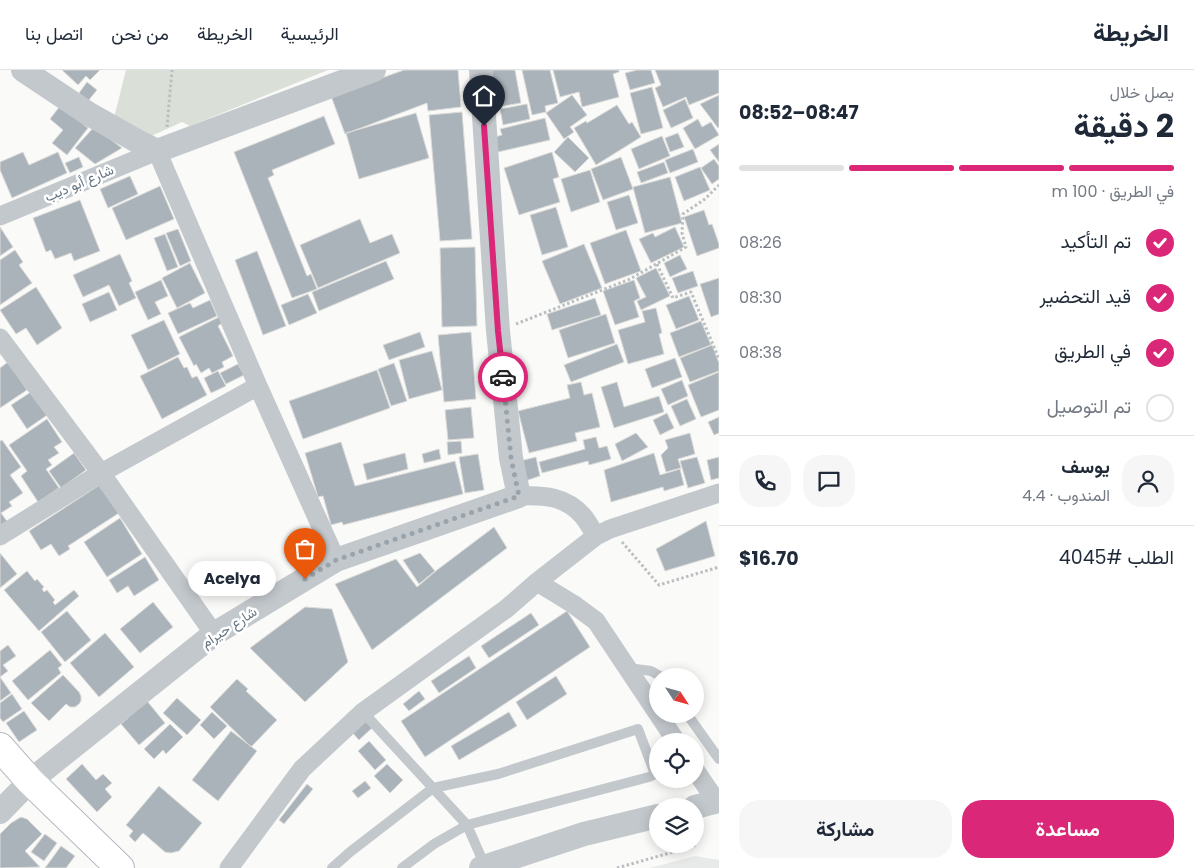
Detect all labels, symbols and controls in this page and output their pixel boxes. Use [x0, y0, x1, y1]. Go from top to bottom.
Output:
text: الخريطة [1093, 16, 1169, 49]
text: اتصل بنا [25, 21, 83, 46]
text: من نحن [111, 21, 169, 46]
text: الخريطة [197, 21, 253, 46]
text: الرئيسية [281, 21, 339, 46]
pin [463, 75, 505, 126]
text: يصل خلال [1110, 81, 1174, 104]
icon: home [470, 82, 498, 110]
text: 08:47–08:52 [739, 99, 859, 126]
text: 2 دقيقة [1073, 103, 1174, 148]
street label: شارع أبو ديب [41, 159, 117, 207]
text: في الطريق · 100 m [1051, 180, 1174, 203]
text: تم التأكيد [1061, 228, 1131, 255]
icon: check [1146, 229, 1174, 257]
text: 08:26 [739, 231, 782, 254]
text: قيد التحضير [1039, 283, 1131, 310]
icon: check [1146, 284, 1174, 312]
text: 08:30 [739, 286, 782, 309]
text: في الطريق [1054, 338, 1131, 365]
icon: check [1146, 339, 1174, 367]
text: 08:38 [739, 341, 782, 364]
courier [478, 352, 528, 402]
icon: car [489, 363, 517, 391]
text: تم التوصيل [1047, 393, 1131, 420]
text: يوسف [1061, 453, 1110, 480]
button: phone [739, 455, 791, 507]
button: chat [803, 455, 855, 507]
button: person [1122, 455, 1174, 507]
text: المندوب · 4.4 [1022, 484, 1110, 507]
pin [284, 528, 326, 579]
icon: bag [291, 535, 319, 563]
text: الطلب #4045 [1059, 544, 1174, 571]
text: $16.70 [739, 545, 799, 572]
callout: Acelya [188, 562, 275, 596]
text: Acelya [203, 567, 261, 590]
street label: شارع حيرام [197, 601, 261, 653]
north arrow [649, 668, 704, 722]
map controls [649, 668, 704, 853]
button: locate [649, 733, 704, 788]
button: layers [649, 798, 704, 853]
button: مشاركة [739, 800, 952, 858]
button: مساعدة [962, 800, 1174, 858]

